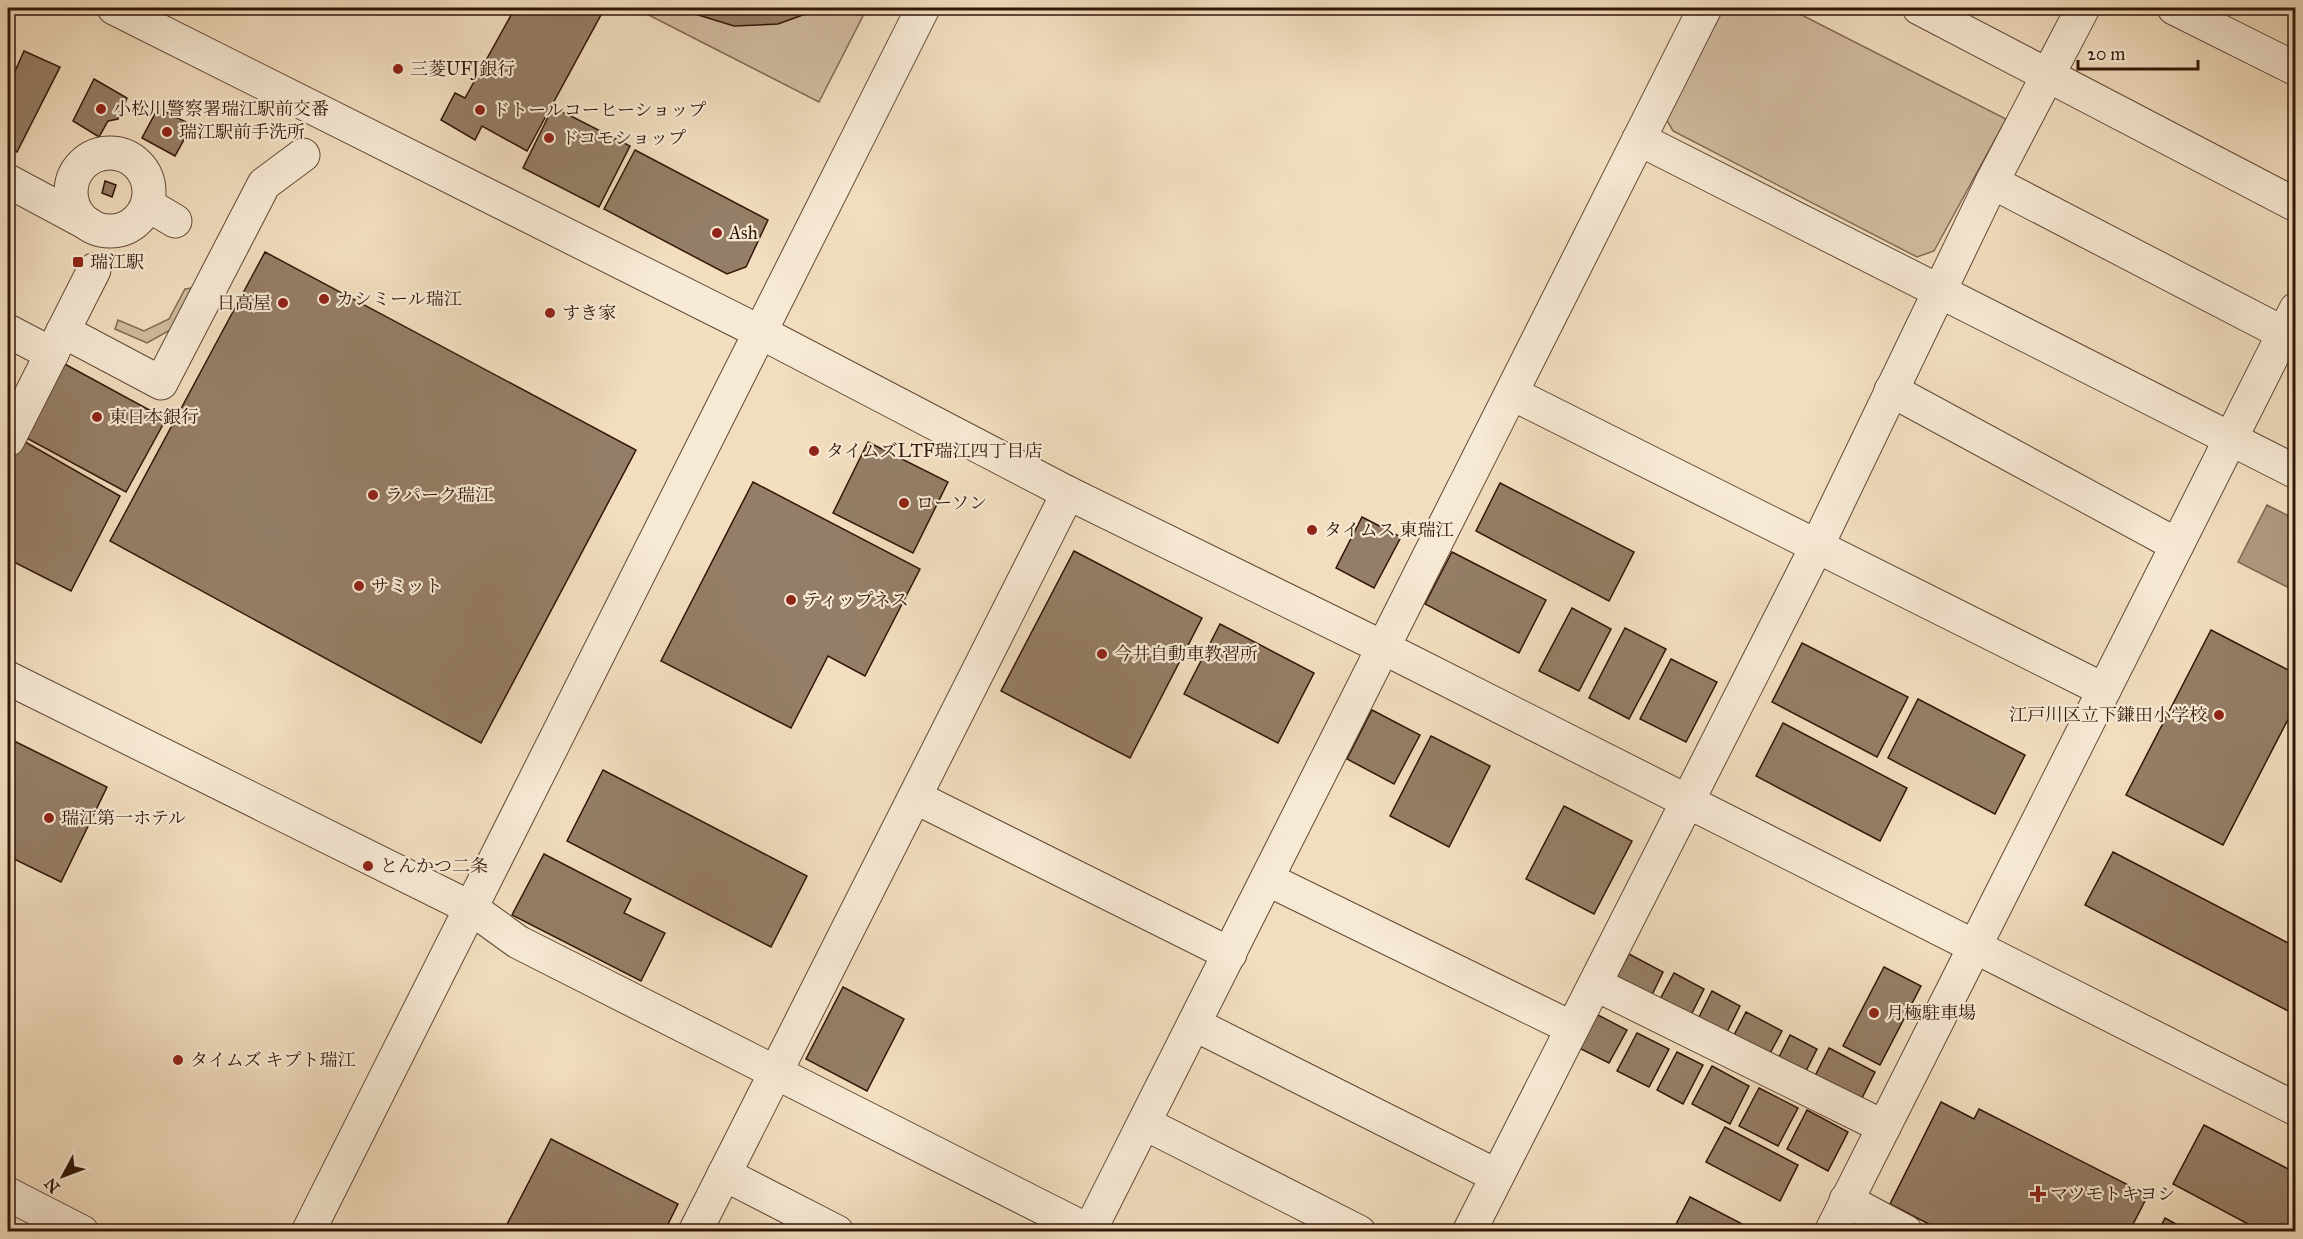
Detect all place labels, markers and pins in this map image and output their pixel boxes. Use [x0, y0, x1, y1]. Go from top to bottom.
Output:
place label: 三菱UFJ銀行 [410, 58, 515, 81]
marker: 三菱UFJ銀行 [391, 62, 405, 76]
place label: 小松川警察署瑞江駅前交番 [113, 98, 329, 120]
place label: ドトールコーヒーショップ [492, 99, 706, 121]
marker: 小松川警察署瑞江駅前交番 [94, 102, 108, 116]
marker: ドトールコーヒーショップ [473, 103, 487, 117]
place label: 瑞江駅前手洗所 [179, 121, 305, 143]
marker: 瑞江駅前手洗所 [160, 125, 174, 139]
place label: ドコモショップ [561, 127, 686, 149]
marker: ドコモショップ [542, 131, 556, 145]
place label: Ash [728, 222, 758, 244]
marker: Ash [710, 226, 724, 240]
place label: 瑞江駅 [90, 251, 144, 273]
marker: 瑞江駅 [71, 255, 85, 269]
place label: カシミール瑞江 [336, 288, 462, 310]
place label: 日高屋 [217, 292, 271, 314]
marker: カシミール瑞江 [317, 292, 331, 306]
marker: 日高屋 [276, 296, 290, 310]
place label: すき家 [562, 302, 616, 324]
marker: すき家 [543, 306, 557, 320]
place label: 東日本銀行 [109, 406, 199, 428]
marker: 東日本銀行 [90, 410, 104, 424]
place label: タイムズLTF瑞江四丁目店 [826, 440, 1043, 462]
marker: タイムズLTF瑞江四丁目店 [807, 444, 821, 458]
place label: ラパーク瑞江 [385, 484, 493, 506]
marker: ラパーク瑞江 [366, 488, 380, 502]
place label: ローソン [916, 492, 987, 514]
marker: ローソン [897, 496, 911, 510]
place label: タイムス 東瑞江 [1324, 519, 1454, 541]
marker: タイムス 東瑞江 [1305, 523, 1319, 537]
place label: サミット [371, 575, 443, 597]
marker: サミット [352, 579, 366, 593]
place label: ティップネス [803, 589, 909, 611]
marker: ティップネス [784, 593, 798, 607]
place label: 今井自動車教習所 [1114, 643, 1258, 665]
marker: 今井自動車教習所 [1095, 647, 1109, 661]
place label: 江戸川区立下鎌田小学校 [2009, 704, 2207, 726]
marker: 江戸川区立下鎌田小学校 [2212, 708, 2226, 722]
place label: 瑞江第一ホテル [61, 807, 186, 829]
marker: 瑞江第一ホテル [42, 811, 56, 825]
place label: とんかつ二条 [380, 855, 488, 877]
marker: とんかつ二条 [361, 859, 375, 873]
place label: 月極駐車場 [1886, 1002, 1976, 1024]
marker: 月極駐車場 [1867, 1006, 1881, 1020]
place label: タイムズ キプト瑞江 [190, 1049, 356, 1071]
marker: タイムズ キプト瑞江 [171, 1053, 185, 1067]
place label: マツモトキヨシ [2050, 1183, 2175, 1205]
marker: マツモトキヨシ [2031, 1187, 2045, 1201]

